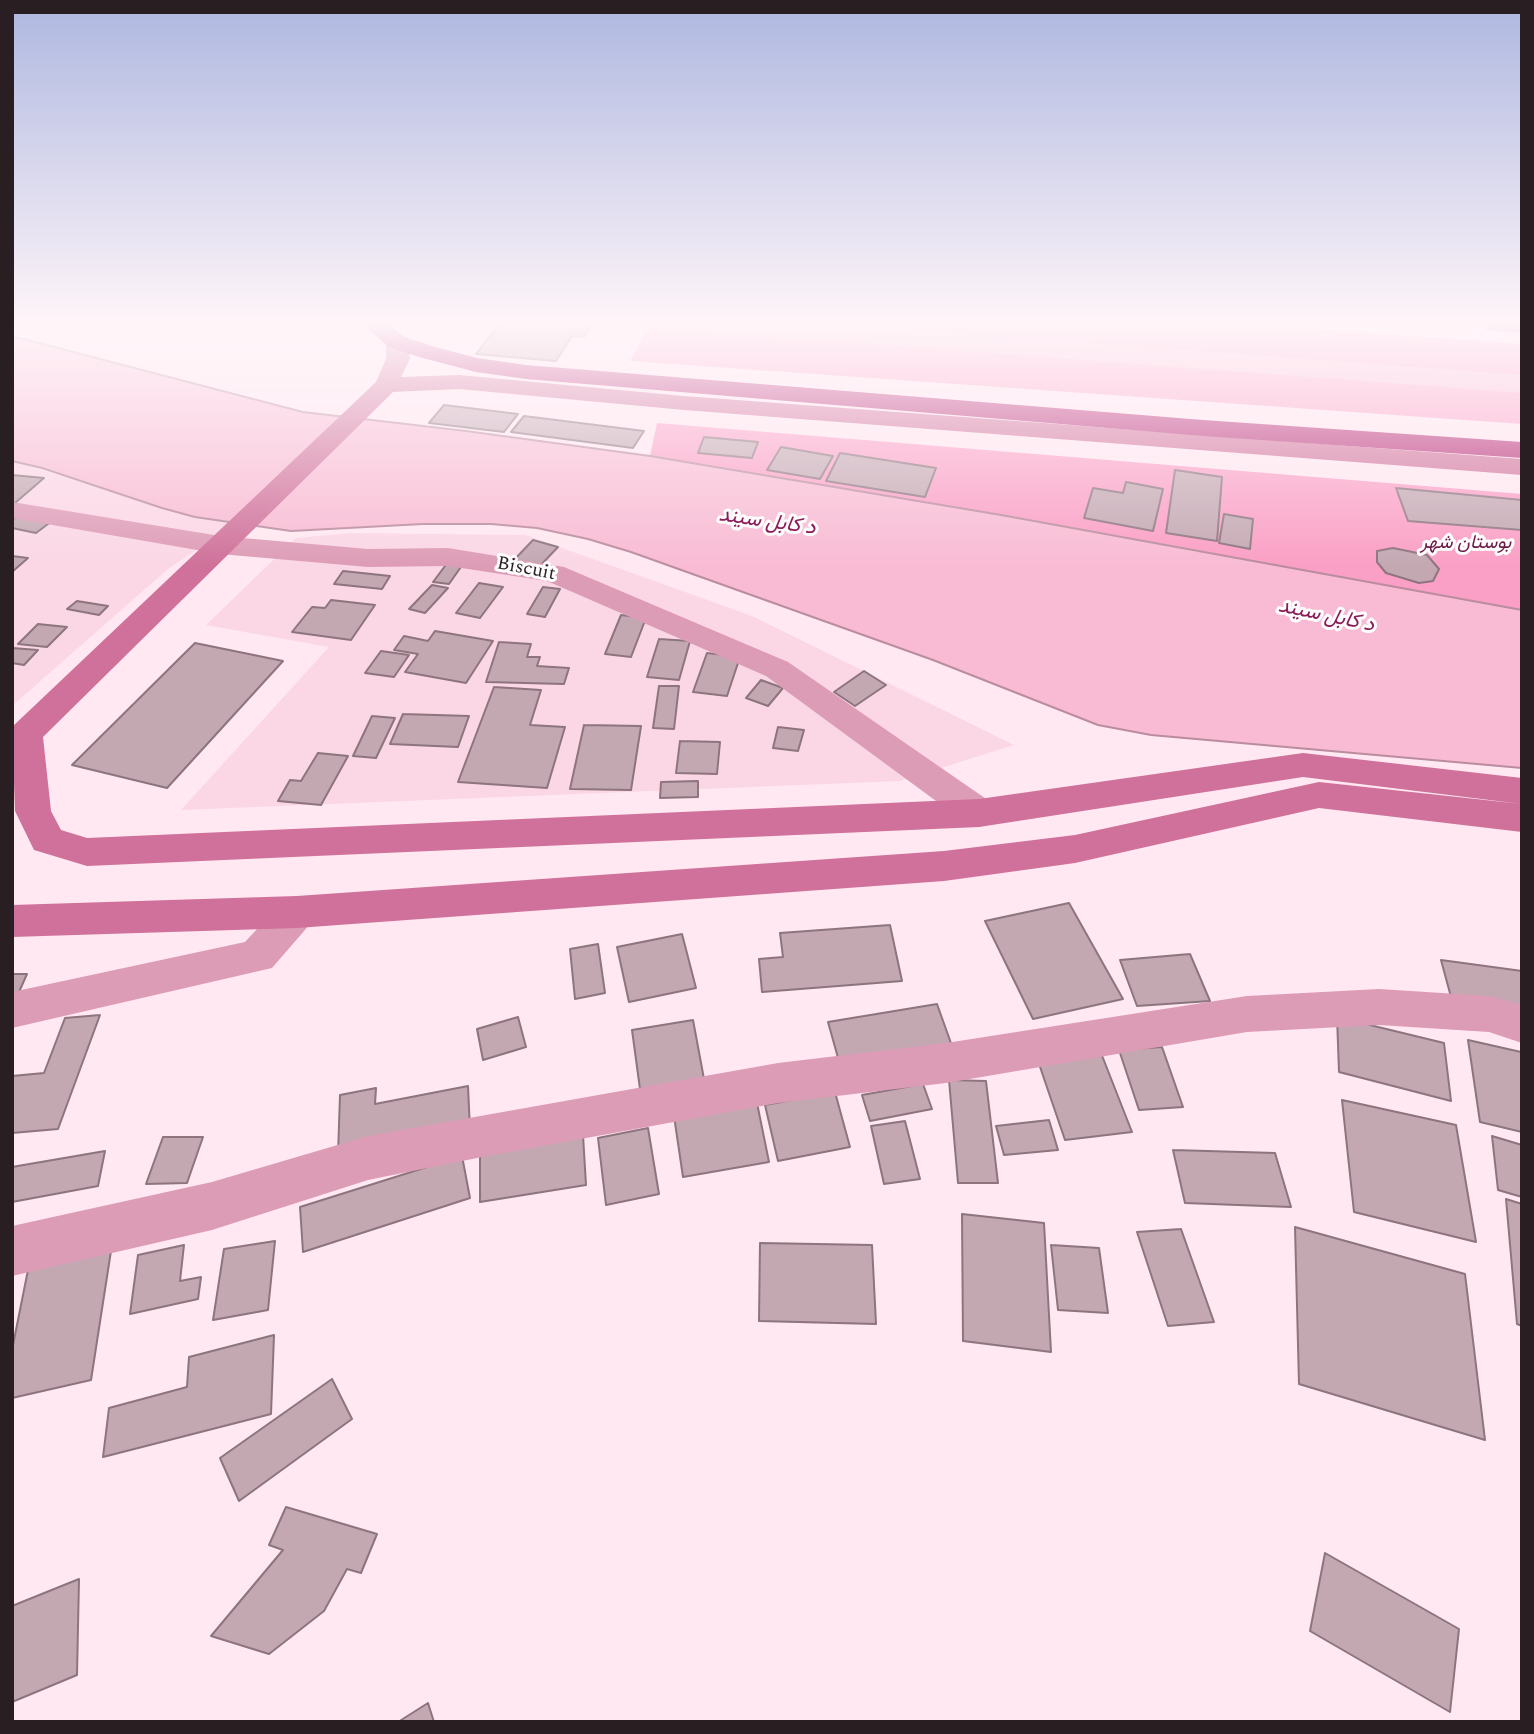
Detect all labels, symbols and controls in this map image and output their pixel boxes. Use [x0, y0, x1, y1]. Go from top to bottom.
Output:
water label: د کابل سيند [717, 504, 817, 542]
park label: بوستان شهر [1421, 533, 1511, 555]
street label: Biscuit [495, 553, 557, 587]
water label: د کابل سيند [1276, 595, 1376, 639]

